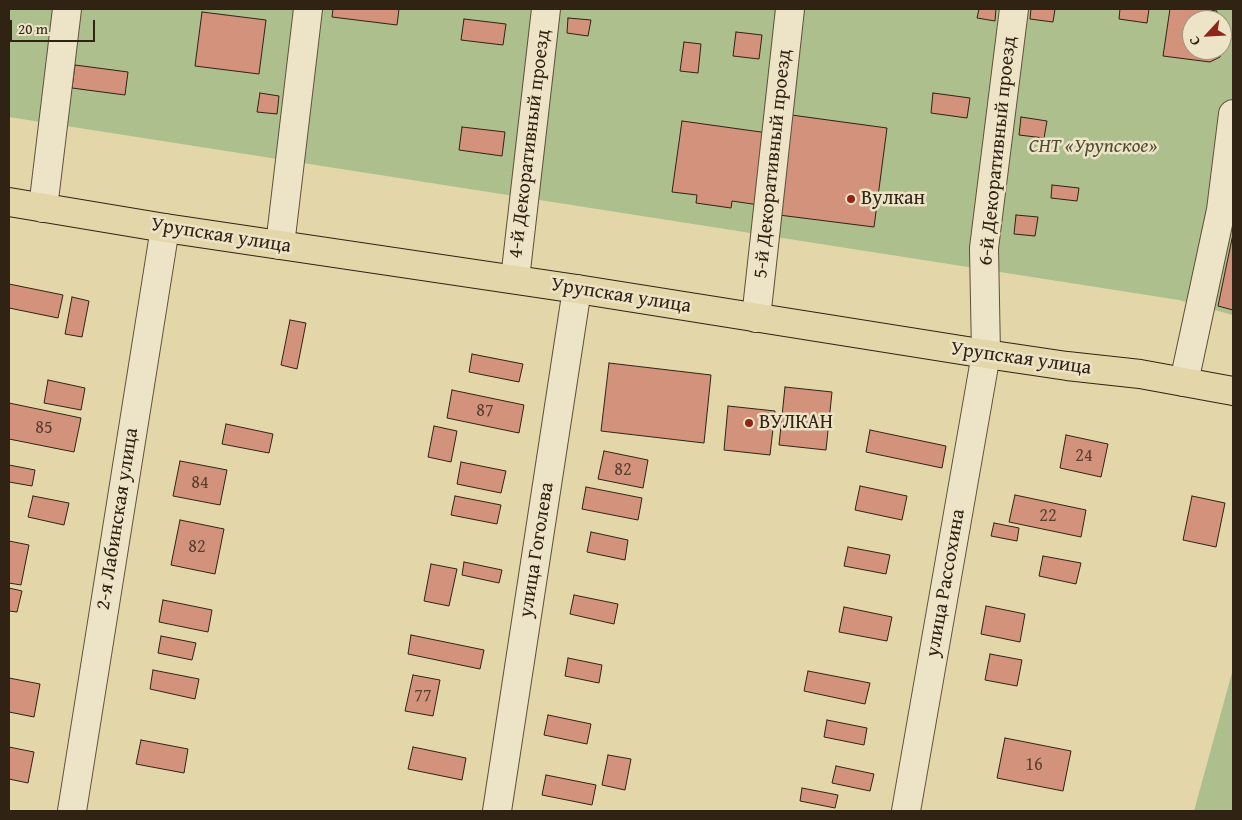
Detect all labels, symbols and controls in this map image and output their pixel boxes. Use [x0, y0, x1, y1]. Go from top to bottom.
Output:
scale bar [12, 10, 98, 42]
north arrow [1182, 10, 1232, 60]
text: 20 m [18, 18, 48, 39]
street label: 4-й Декоративный проезд [504, 28, 556, 260]
text: С [1184, 33, 1205, 49]
street label: 6-й Декоративный проезд [974, 35, 1022, 267]
street label: 5-й Декоративный проезд [749, 48, 797, 280]
park label: СНТ «Урупское» [1029, 135, 1157, 159]
place label: Вулкан [861, 187, 925, 211]
marker: Вулкан [845, 193, 857, 205]
street label: Урупская улица [149, 213, 293, 259]
street label: Урупская улица [549, 273, 693, 319]
street label: Урупская улица [949, 337, 1093, 381]
house number: 87 [476, 400, 494, 422]
place label: ВУЛКАН [759, 411, 833, 435]
house number: 85 [35, 417, 53, 439]
marker: ВУЛКАН [743, 417, 755, 429]
street label: 2-я Лабинская улица [92, 426, 144, 612]
house number: 24 [1075, 445, 1093, 467]
house number: 82 [614, 459, 632, 481]
house number: 84 [191, 472, 209, 494]
street label: улица Гоголева [514, 481, 560, 619]
house number: 22 [1039, 505, 1057, 527]
street label: улица Рассохина [921, 507, 971, 659]
house number: 82 [188, 536, 206, 558]
house number: 77 [414, 685, 432, 707]
house number: 16 [1025, 754, 1043, 776]

